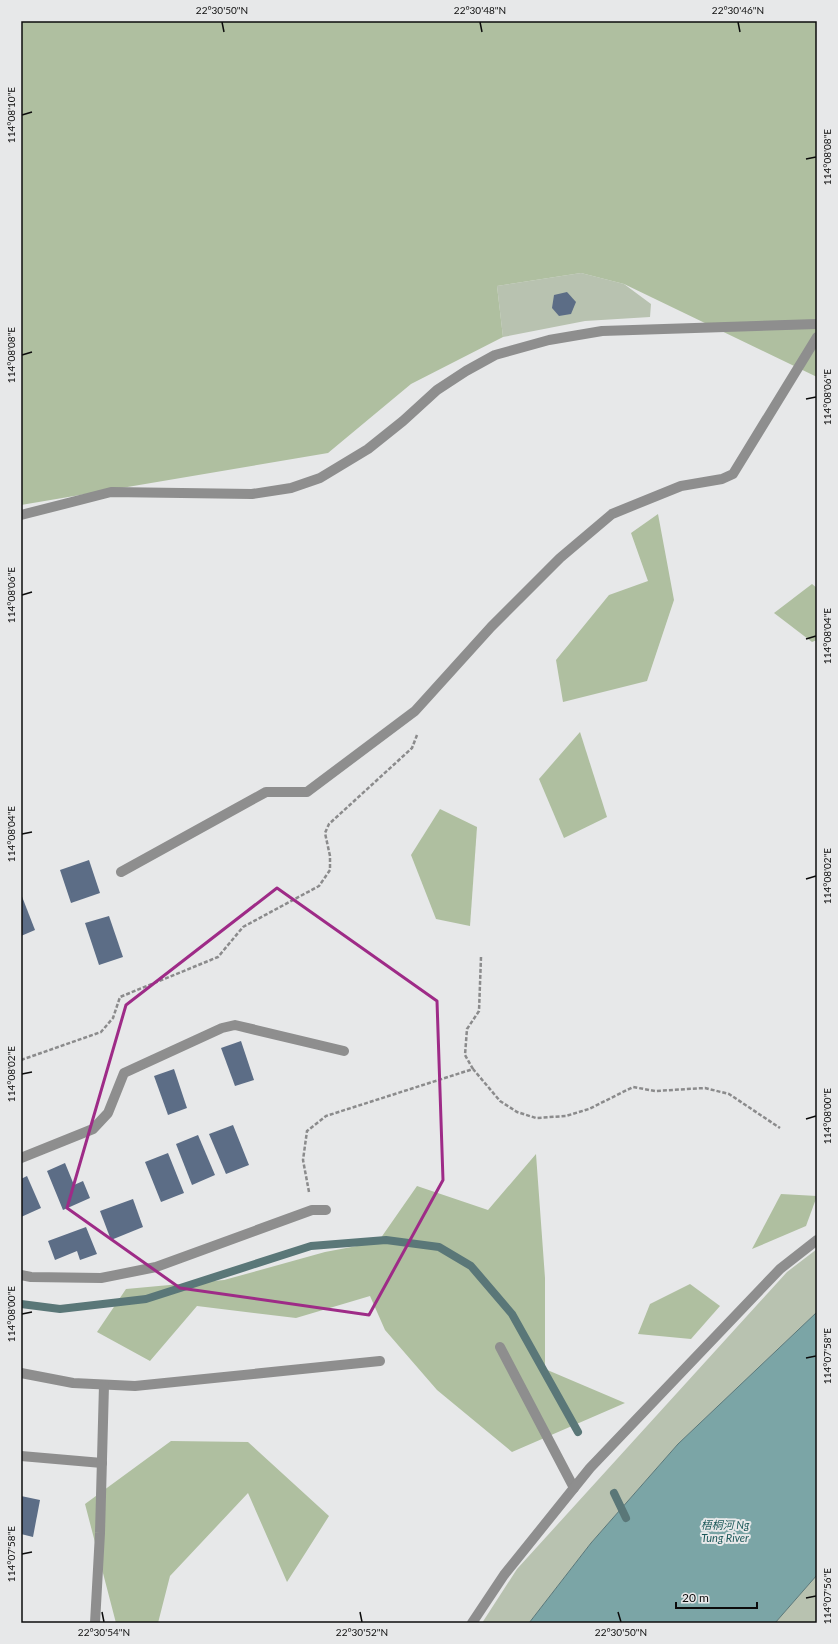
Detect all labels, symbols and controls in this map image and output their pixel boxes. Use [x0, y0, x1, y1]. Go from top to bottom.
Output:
text: 22°30'50"N [196, 4, 248, 16]
text: 22°30'48"N [454, 4, 506, 16]
text: 22°30'46"N [712, 4, 764, 16]
text: 114°08'10"E [5, 87, 17, 143]
text: 114°08'08"E [821, 129, 833, 185]
text: 114°08'08"E [5, 327, 17, 383]
text: 114°08'06"E [821, 369, 833, 425]
text: 114°08'06"E [5, 567, 17, 623]
text: 114°08'04"E [821, 608, 833, 664]
text: 114°08'04"E [5, 806, 17, 862]
text: 114°08'02"E [821, 848, 833, 904]
text: 114°08'02"E [5, 1046, 17, 1102]
text: 114°08'00"E [821, 1088, 833, 1144]
text: 114°08'00"E [5, 1286, 17, 1342]
text: 114°07'58"E [821, 1328, 833, 1384]
water label: 梧桐河 Ng Tung River [701, 1518, 750, 1544]
text: 114°07'58"E [5, 1526, 17, 1582]
text: 114°07'56"E [821, 1568, 833, 1624]
scale bar [676, 1584, 757, 1610]
text: 20 m [682, 1590, 709, 1605]
text: 22°30'54"N [78, 1626, 130, 1638]
text: 22°30'52"N [336, 1626, 388, 1638]
text: 22°30'50"N [595, 1626, 647, 1638]

